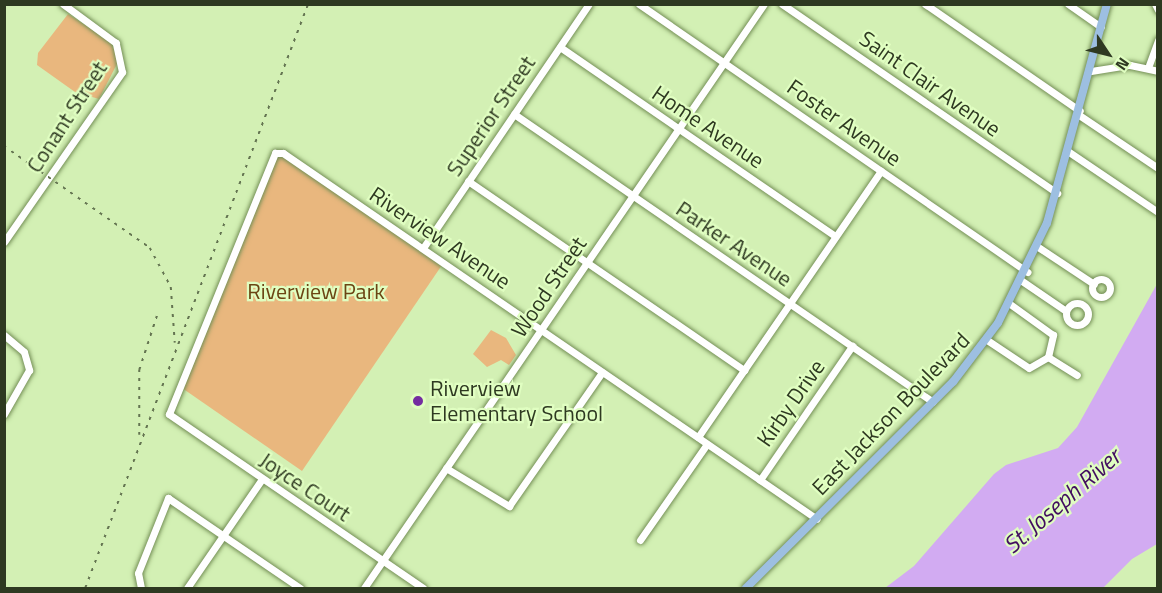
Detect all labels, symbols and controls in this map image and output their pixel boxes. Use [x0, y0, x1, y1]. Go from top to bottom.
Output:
north arrow [1078, 24, 1138, 84]
street label: Saint Clair Avenue [854, 26, 1006, 142]
street label: Superior Street [441, 51, 541, 181]
text: N [1110, 53, 1136, 76]
street label: Conant Street [21, 56, 113, 178]
street label: Foster Avenue [782, 74, 906, 172]
street label: Home Avenue [647, 80, 769, 174]
street label: Riverview Avenue [365, 181, 515, 295]
street label: Parker Avenue [671, 196, 797, 292]
street label: Wood Street [506, 232, 592, 342]
park label: Riverview Park [247, 279, 385, 305]
street label: East Jackson Boulevard [807, 327, 975, 501]
street label: Kirby Drive [752, 355, 830, 451]
place label: Riverview Elementary School [430, 375, 603, 427]
marker: Riverview Elementary School [411, 394, 425, 408]
water label: St. Joseph River [998, 442, 1126, 560]
street label: Joyce Court [255, 447, 355, 527]

